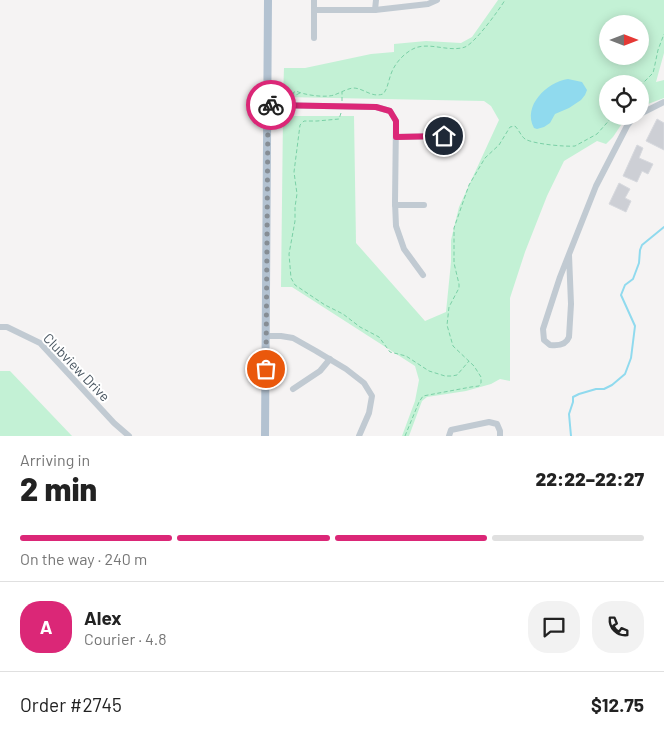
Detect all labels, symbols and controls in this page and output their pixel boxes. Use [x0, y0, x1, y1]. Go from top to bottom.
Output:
north arrow [599, 15, 649, 65]
map controls [599, 15, 649, 125]
button: locate [599, 75, 649, 125]
courier [246, 80, 296, 130]
icon: bike [257, 91, 285, 119]
pin [423, 115, 465, 157]
icon: home [430, 122, 458, 150]
street label: Clubview Drive [40, 329, 114, 405]
pin [245, 348, 287, 390]
icon: bag [252, 355, 280, 383]
text: Arriving in [20, 450, 90, 469]
text: 22:22–22:27 [535, 467, 644, 490]
text: 2 min [20, 469, 97, 507]
text: On the way · 240 m [20, 549, 147, 568]
button: chat [528, 601, 580, 653]
button: phone [592, 601, 644, 653]
text: Alex [84, 606, 122, 629]
text: A [40, 615, 52, 638]
text: Courier · 4.8 [84, 629, 167, 648]
text: Order #2745 [20, 693, 122, 716]
text: $12.75 [591, 693, 644, 716]

